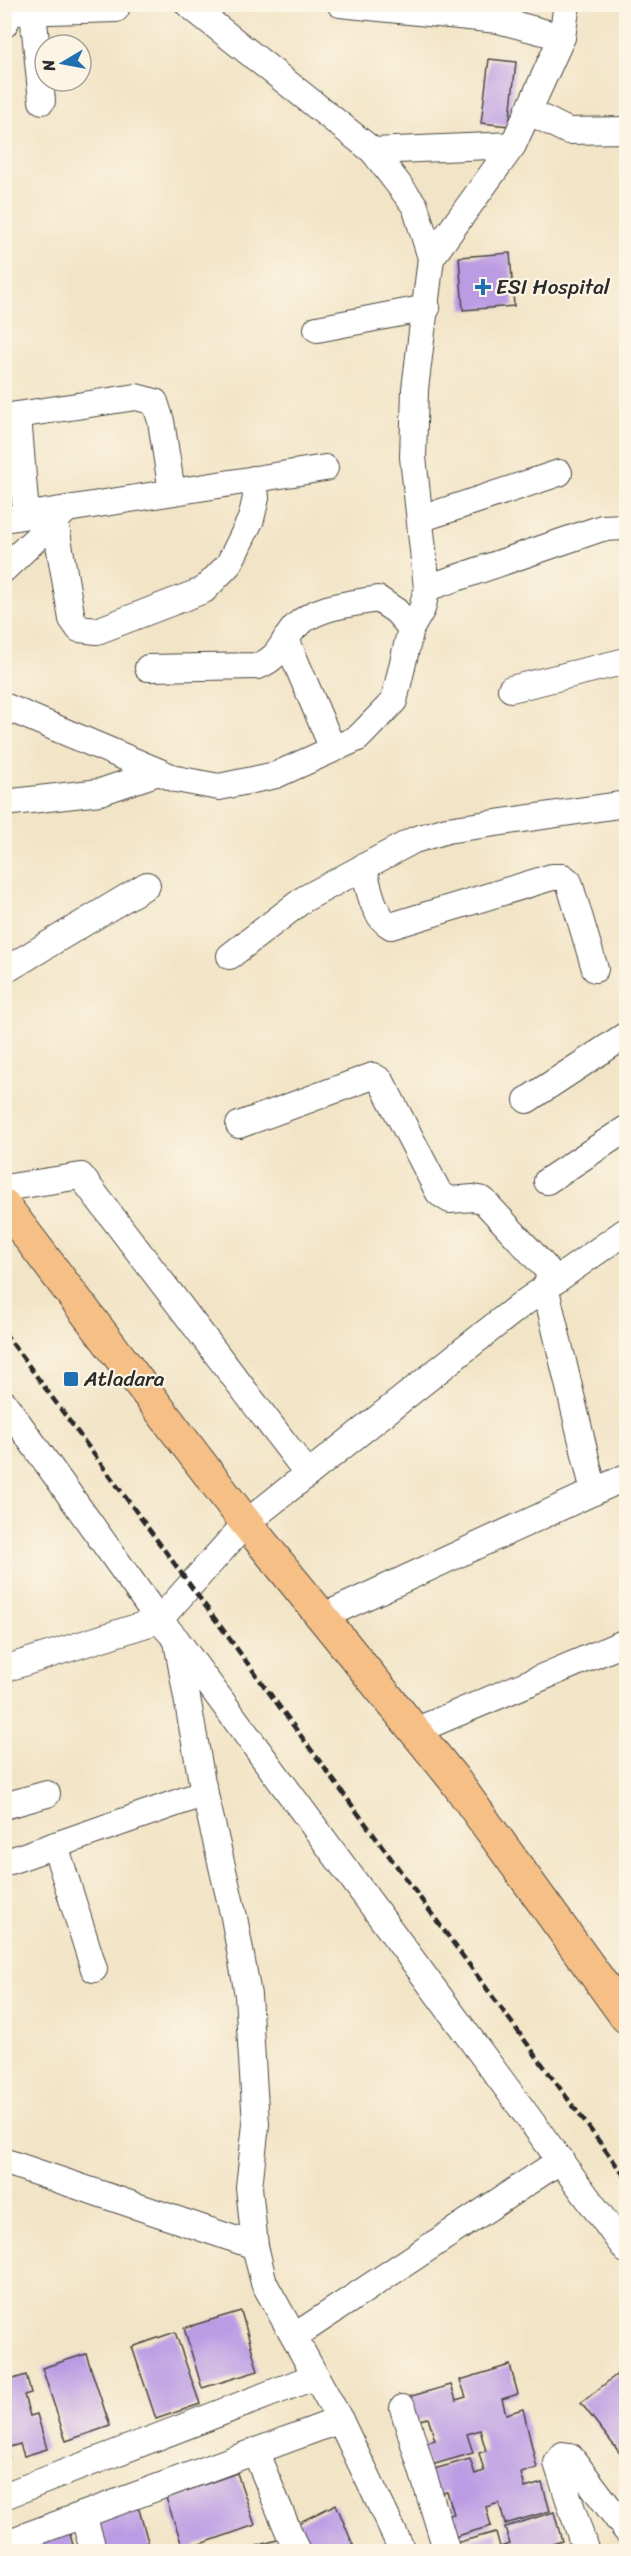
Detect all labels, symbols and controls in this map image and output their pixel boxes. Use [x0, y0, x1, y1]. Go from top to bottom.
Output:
north arrow [33, 33, 93, 93]
text: N [33, 57, 64, 74]
place label: ESI Hospital [496, 268, 611, 306]
marker: ESI Hospital [474, 278, 492, 296]
place label: Atladara [83, 1360, 165, 1398]
marker: Atladara [62, 1370, 80, 1388]

